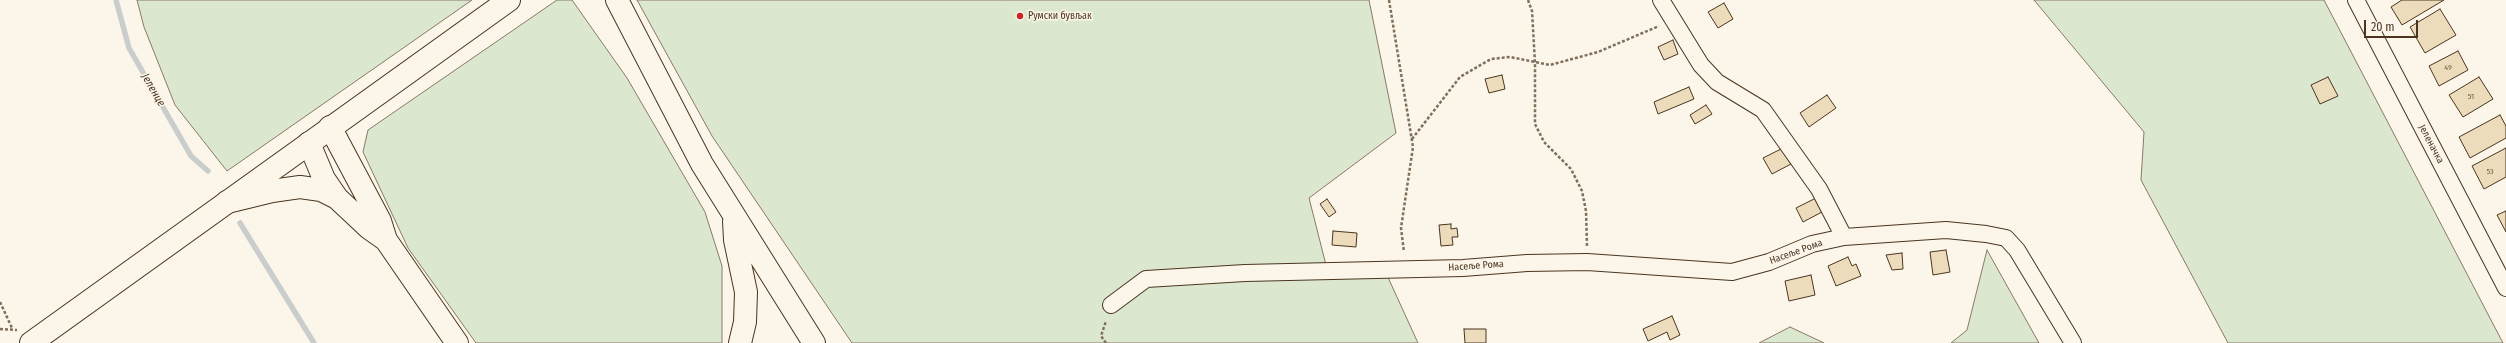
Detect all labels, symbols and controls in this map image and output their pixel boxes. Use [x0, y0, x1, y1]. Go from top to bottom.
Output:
place label: Румски бувљак [1028, 10, 1092, 22]
marker: Румски бувљак [1015, 11, 1025, 21]
scale bar [2366, 12, 2420, 38]
text: 20 m [2371, 20, 2395, 34]
house number: 49 [2444, 63, 2452, 73]
water label: Јеленце [138, 71, 168, 109]
house number: 51 [2468, 92, 2474, 102]
street label: Јеленачка [2416, 123, 2446, 165]
house number: 53 [2486, 167, 2494, 177]
street label: Насеље Рома [1768, 237, 1824, 267]
street label: Насеље Рома [1448, 258, 1504, 274]

